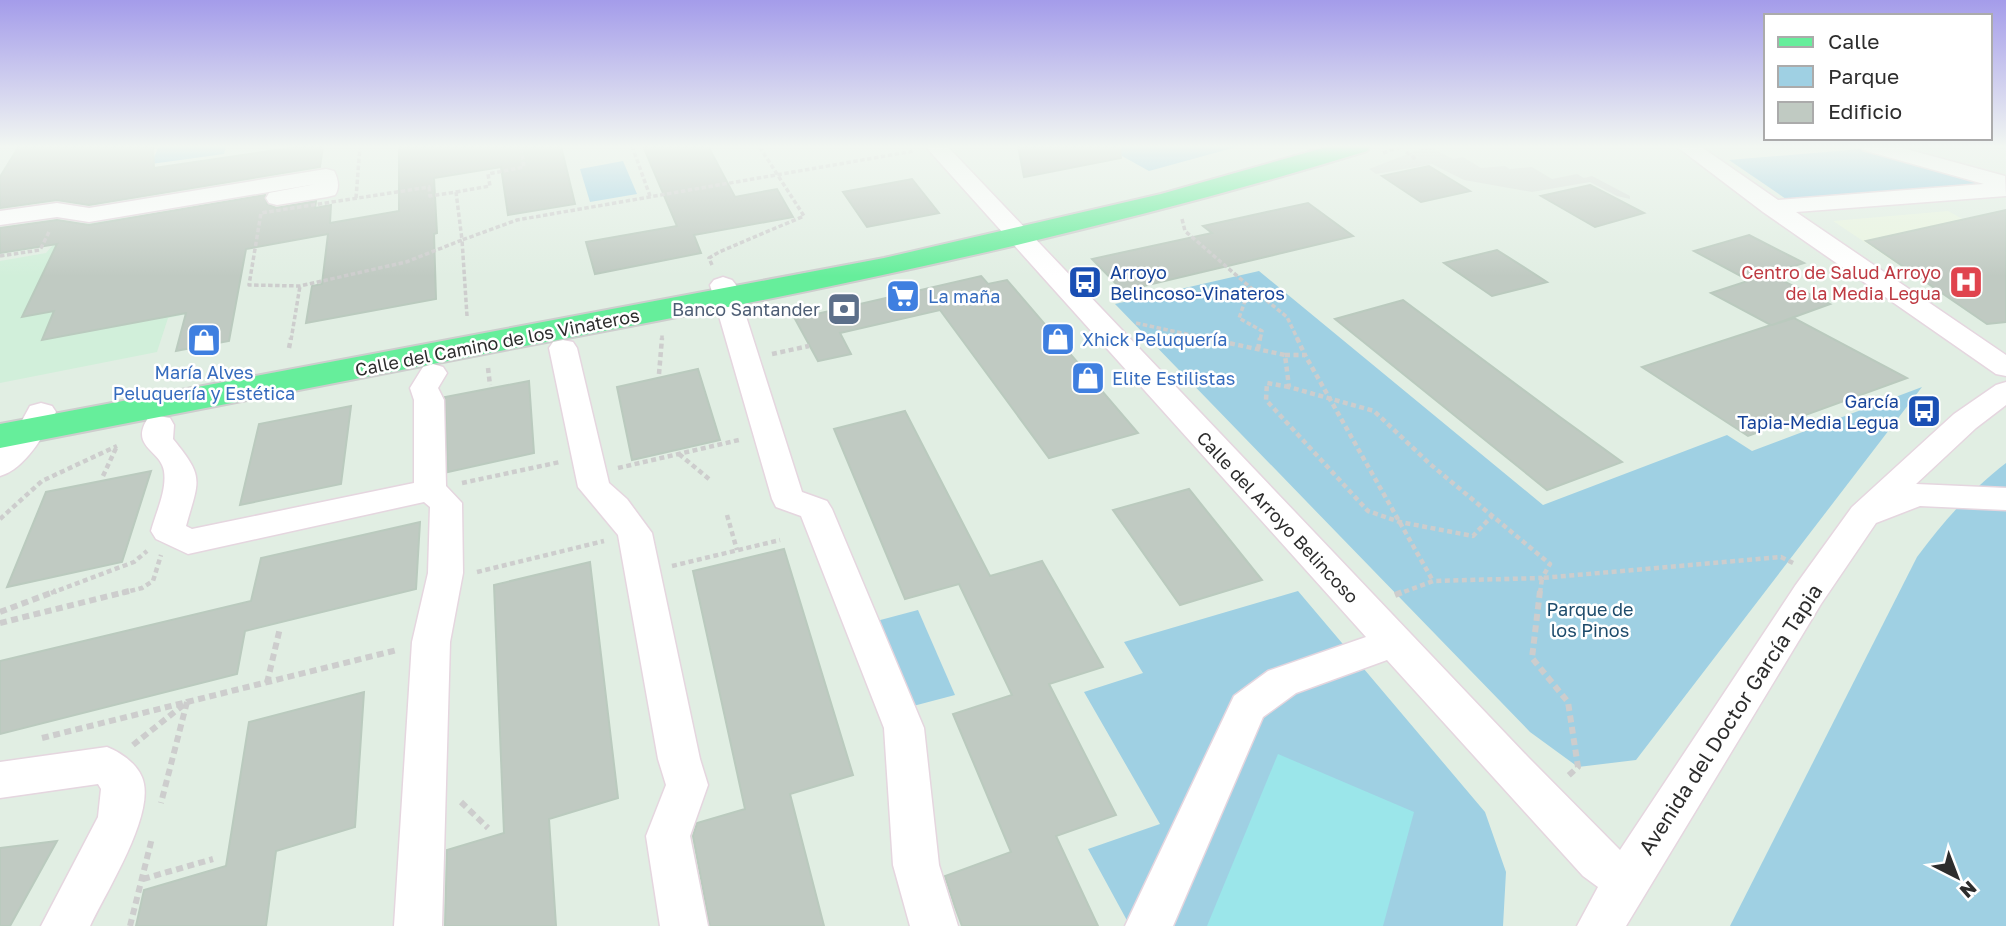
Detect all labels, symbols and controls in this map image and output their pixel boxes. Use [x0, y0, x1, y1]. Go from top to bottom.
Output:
legend [1764, 14, 1992, 140]
text: Calle [1828, 28, 1880, 54]
text: Parque [1828, 63, 1899, 89]
text: Edificio [1828, 98, 1902, 124]
place label: Arroyo Belincoso-Vinateros [1110, 261, 1285, 304]
place label: Centro de Salud Arroyo de la Media Legua [1741, 261, 1941, 304]
bus stop icon: Arroyo Belincoso-Vinateros [1066, 263, 1104, 301]
hospital icon: Centro de Salud Arroyo de la Media Legua [1947, 263, 1985, 301]
supermarket icon: La maña [884, 277, 922, 315]
place label: La maña [928, 285, 1000, 307]
bank icon: Banco Santander [825, 290, 863, 328]
place label: Banco Santander [672, 298, 820, 320]
street label: Calle del Camino de los Vinateros [353, 304, 641, 380]
shop icon: Xhick Peluquería [1039, 320, 1077, 358]
shop icon: María Alves Peluquería y Estética [185, 321, 223, 359]
place label: Xhick Peluquería [1082, 328, 1227, 350]
shop icon: Elite Estilistas [1069, 359, 1107, 397]
place label: María Alves Peluquería y Estética [113, 361, 295, 404]
place label: Elite Estilistas [1112, 367, 1235, 389]
place label: García Tapia-Media Legua [1737, 390, 1899, 433]
bus stop icon: García Tapia-Media Legua [1905, 392, 1943, 430]
street label: Calle del Arroyo Belincoso [1193, 427, 1363, 607]
street label: Avenida del Doctor García Tapia [1633, 579, 1827, 859]
park label: Parque de los Pinos [1546, 598, 1634, 641]
north arrow [1922, 842, 1992, 912]
text: N [1956, 877, 1982, 903]

